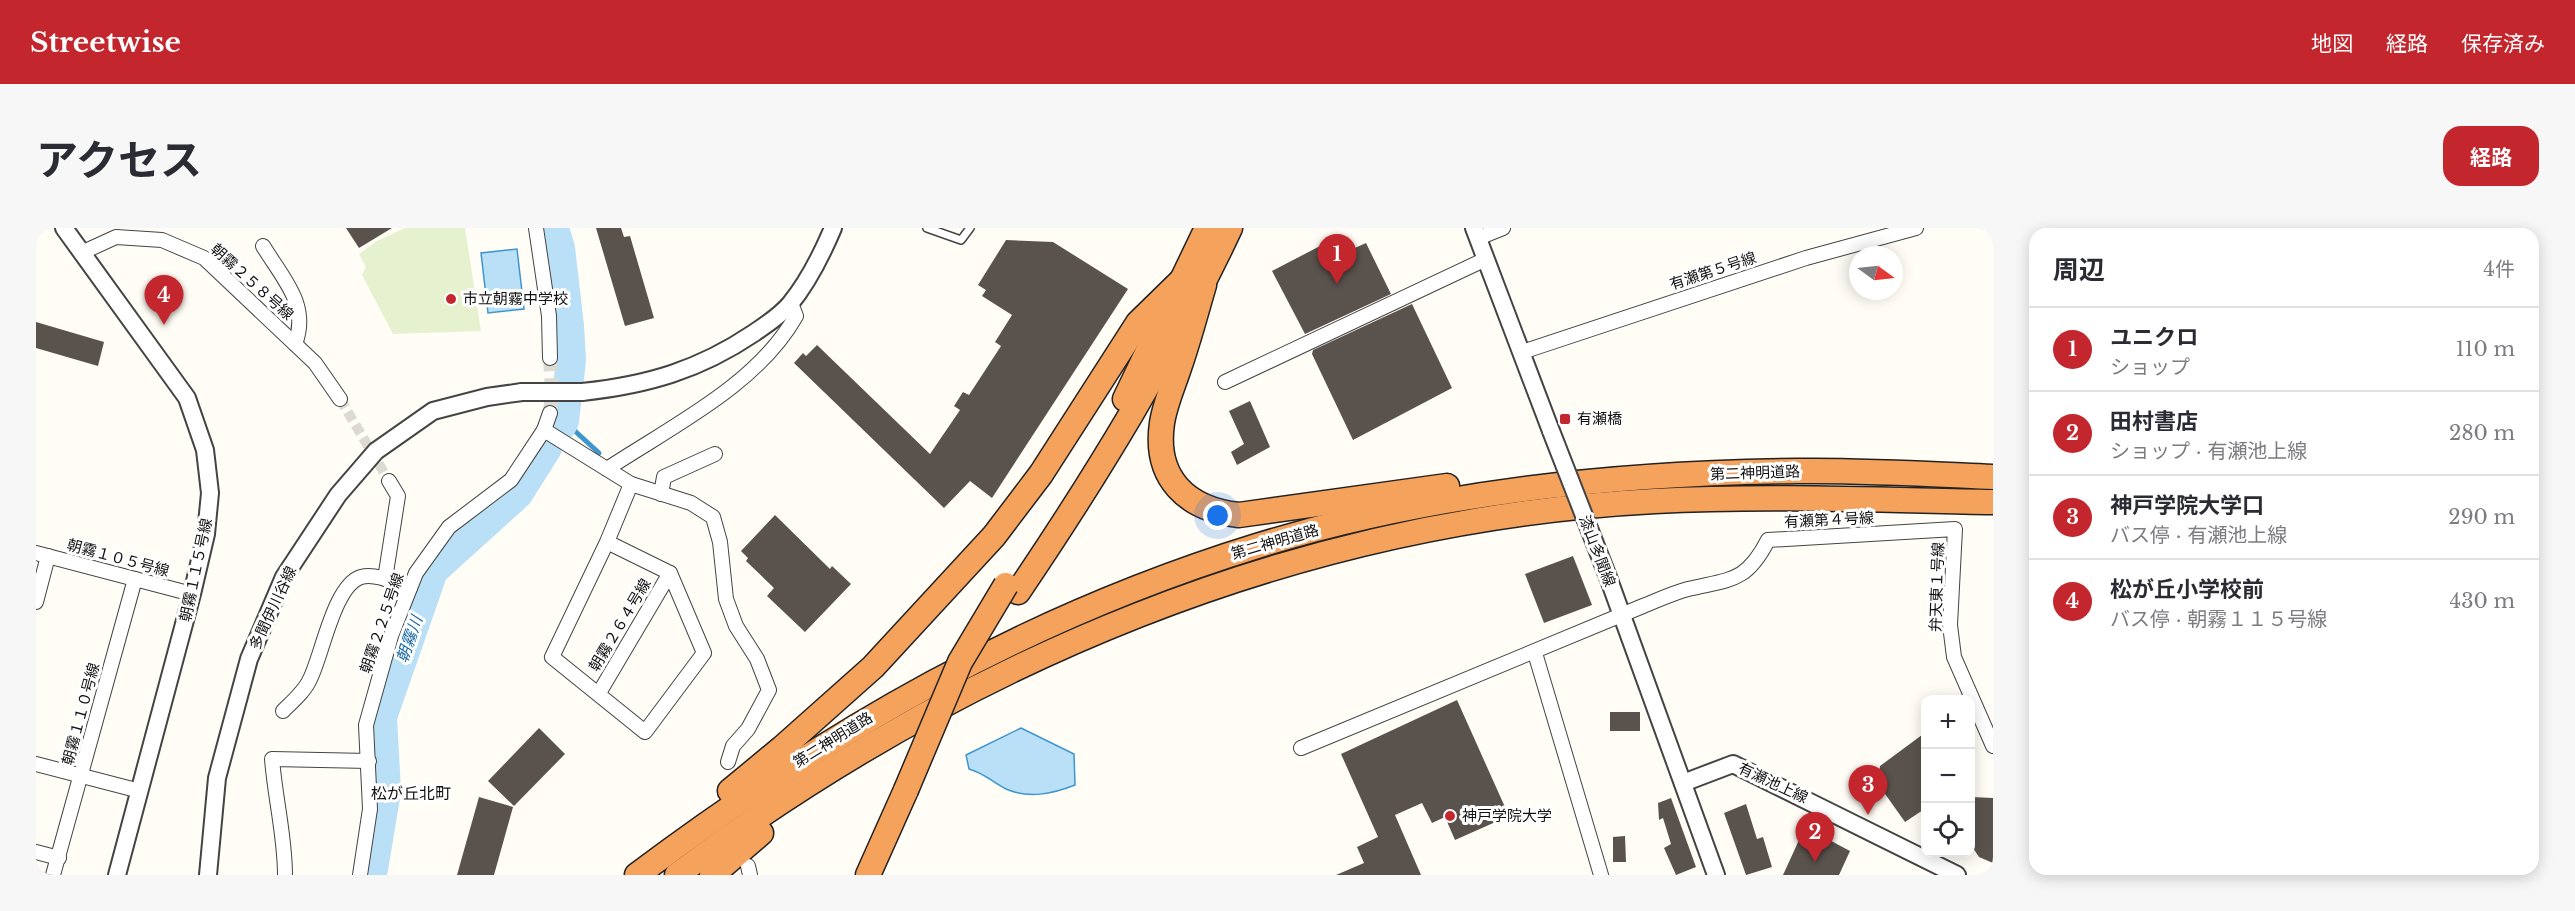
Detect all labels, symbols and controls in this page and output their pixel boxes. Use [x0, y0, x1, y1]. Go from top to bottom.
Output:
text: Streetwise [30, 25, 181, 60]
text: 地図 [2311, 31, 2353, 57]
text: 経路 [2386, 31, 2428, 57]
text: 保存済み [2461, 31, 2545, 57]
button: 経路 [2443, 126, 2539, 186]
text: アクセス [36, 134, 202, 186]
pin: 1 [1318, 235, 1356, 284]
street label: 朝霧２５８号線 [207, 239, 298, 324]
north arrow [1849, 246, 1903, 300]
street label: 有瀬第５号線 [1667, 248, 1759, 293]
text: 周辺 [2053, 254, 2105, 286]
text: 4件 [2483, 257, 2515, 281]
pin: 4 [144, 276, 184, 325]
place label: 市立朝霧中学校 [463, 289, 568, 308]
marker: 市立朝霧中学校 [444, 292, 458, 306]
text: ユニクロ [2110, 324, 2198, 351]
text: 1 [2068, 337, 2077, 361]
text: 110 m [2456, 337, 2515, 361]
text: ショップ [2110, 355, 2190, 379]
text: 田村書店 [2110, 408, 2198, 435]
place label: 有瀬橋 [1577, 409, 1622, 428]
marker: 有瀬橋 [1558, 412, 1572, 426]
text: 2 [2066, 421, 2079, 445]
text: 280 m [2449, 421, 2515, 445]
text: ショップ · 有瀬池上線 [2110, 439, 2307, 463]
street label: 第二神明道路 [1710, 461, 1800, 484]
text: 神戸学院大学口 [2110, 492, 2264, 519]
your location [1203, 501, 1232, 530]
text: 3 [2066, 505, 2079, 529]
text: 290 m [2448, 505, 2515, 529]
street label: 有瀬第４号線 [1784, 508, 1874, 531]
street label: 漆山多聞線 [1575, 512, 1620, 589]
street label: 朝霧１１５号線 [175, 517, 216, 623]
street label: 第二神明道路 [1229, 520, 1321, 563]
text: バス停 · 有瀬池上線 [2110, 523, 2287, 547]
street label: 朝霧１０５号線 [65, 535, 171, 580]
street label: 弁天東１号線 [1925, 542, 1948, 632]
street label: 多聞伊川谷線 [245, 563, 300, 653]
street label: 朝霧２２５号線 [355, 570, 408, 676]
street label: 朝霧２６４号線 [584, 575, 655, 675]
text: 松が丘小学校前 [2110, 576, 2264, 603]
text: 4 [2066, 589, 2079, 613]
text: 430 m [2450, 589, 2515, 613]
text: バス停 · 朝霧１１５号線 [2110, 607, 2327, 631]
water label: 朝霧川 [392, 611, 427, 665]
street label: 朝霧１１０号線 [58, 661, 103, 767]
map controls [1921, 695, 1975, 857]
button: + [1921, 695, 1975, 749]
street label: 第二神明道路 [790, 708, 876, 771]
button: − [1921, 749, 1975, 803]
street label: 有瀬池上線 [1735, 758, 1811, 807]
pin: 3 [1848, 766, 1888, 815]
district label: 松が丘北町 [371, 783, 451, 803]
button: locate [1921, 803, 1975, 857]
place label: 神戸学院大学 [1462, 806, 1552, 825]
marker: 神戸学院大学 [1443, 809, 1457, 823]
pin: 2 [1796, 812, 1834, 862]

